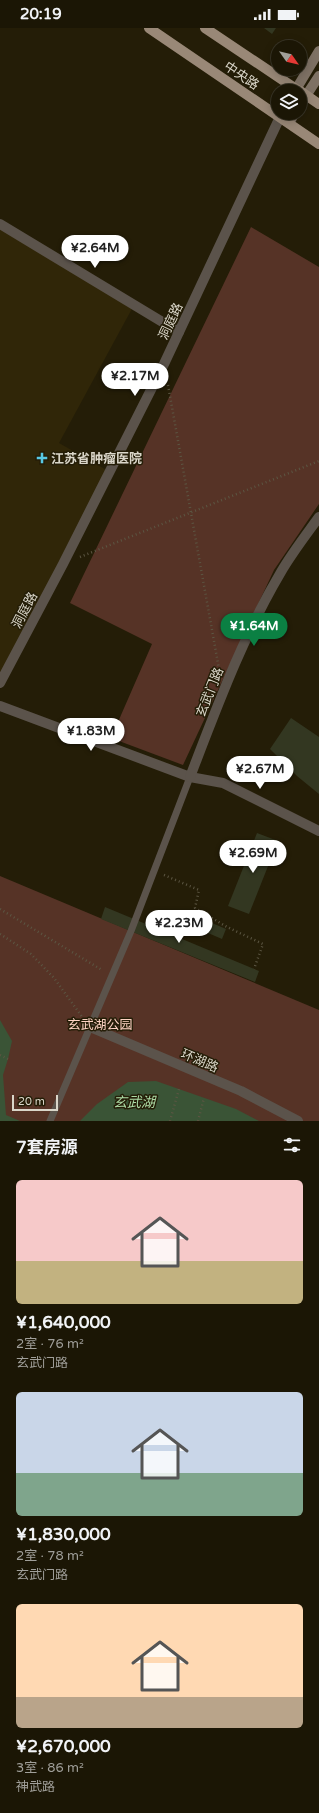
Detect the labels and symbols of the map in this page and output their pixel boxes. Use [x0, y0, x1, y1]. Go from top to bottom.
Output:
north arrow [271, 40, 307, 76]
street label: 中央路 [221, 58, 262, 93]
pin: ¥2.64M [62, 235, 128, 269]
street label: 洞庭路 [155, 300, 186, 342]
pin: ¥2.17M [102, 363, 168, 397]
place label: 江苏省肿瘤医院 [51, 451, 142, 467]
marker: 江苏省肿瘤医院 [36, 452, 48, 464]
street label: 洞庭路 [9, 589, 41, 631]
pin: ¥1.64M [221, 613, 287, 647]
street label: 玄武门路 [193, 665, 227, 719]
pin: ¥1.83M [58, 718, 124, 752]
pin: ¥2.67M [227, 756, 293, 790]
pin: ¥2.69M [220, 840, 286, 874]
pin: ¥2.23M [146, 910, 212, 944]
park label: 玄武湖公园 [67, 1017, 133, 1033]
street label: 环湖路 [179, 1046, 221, 1076]
scale bar [12, 1093, 58, 1112]
water label: 玄武湖 [113, 1094, 157, 1111]

